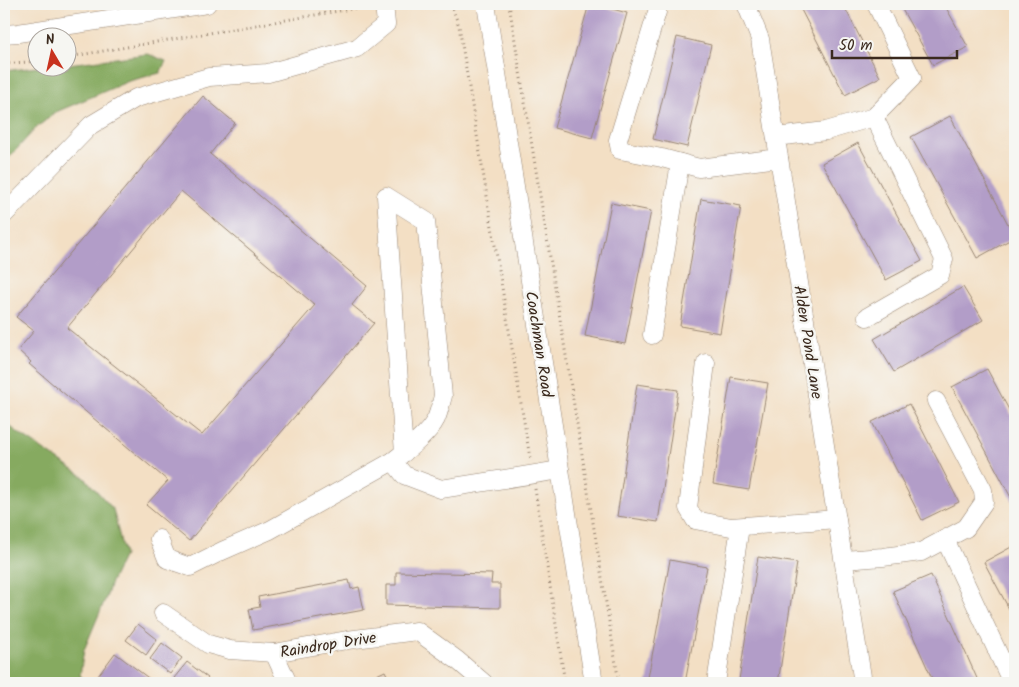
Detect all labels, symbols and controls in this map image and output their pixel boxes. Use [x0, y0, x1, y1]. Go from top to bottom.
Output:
north arrow [28, 28, 78, 78]
scale bar [832, 28, 956, 60]
text: N [44, 29, 56, 52]
text: 50 m [839, 34, 873, 58]
street label: Alden Pond Lane [786, 284, 829, 401]
street label: Coachman Road [518, 289, 559, 400]
street label: Raindrop Drive [278, 626, 378, 665]

